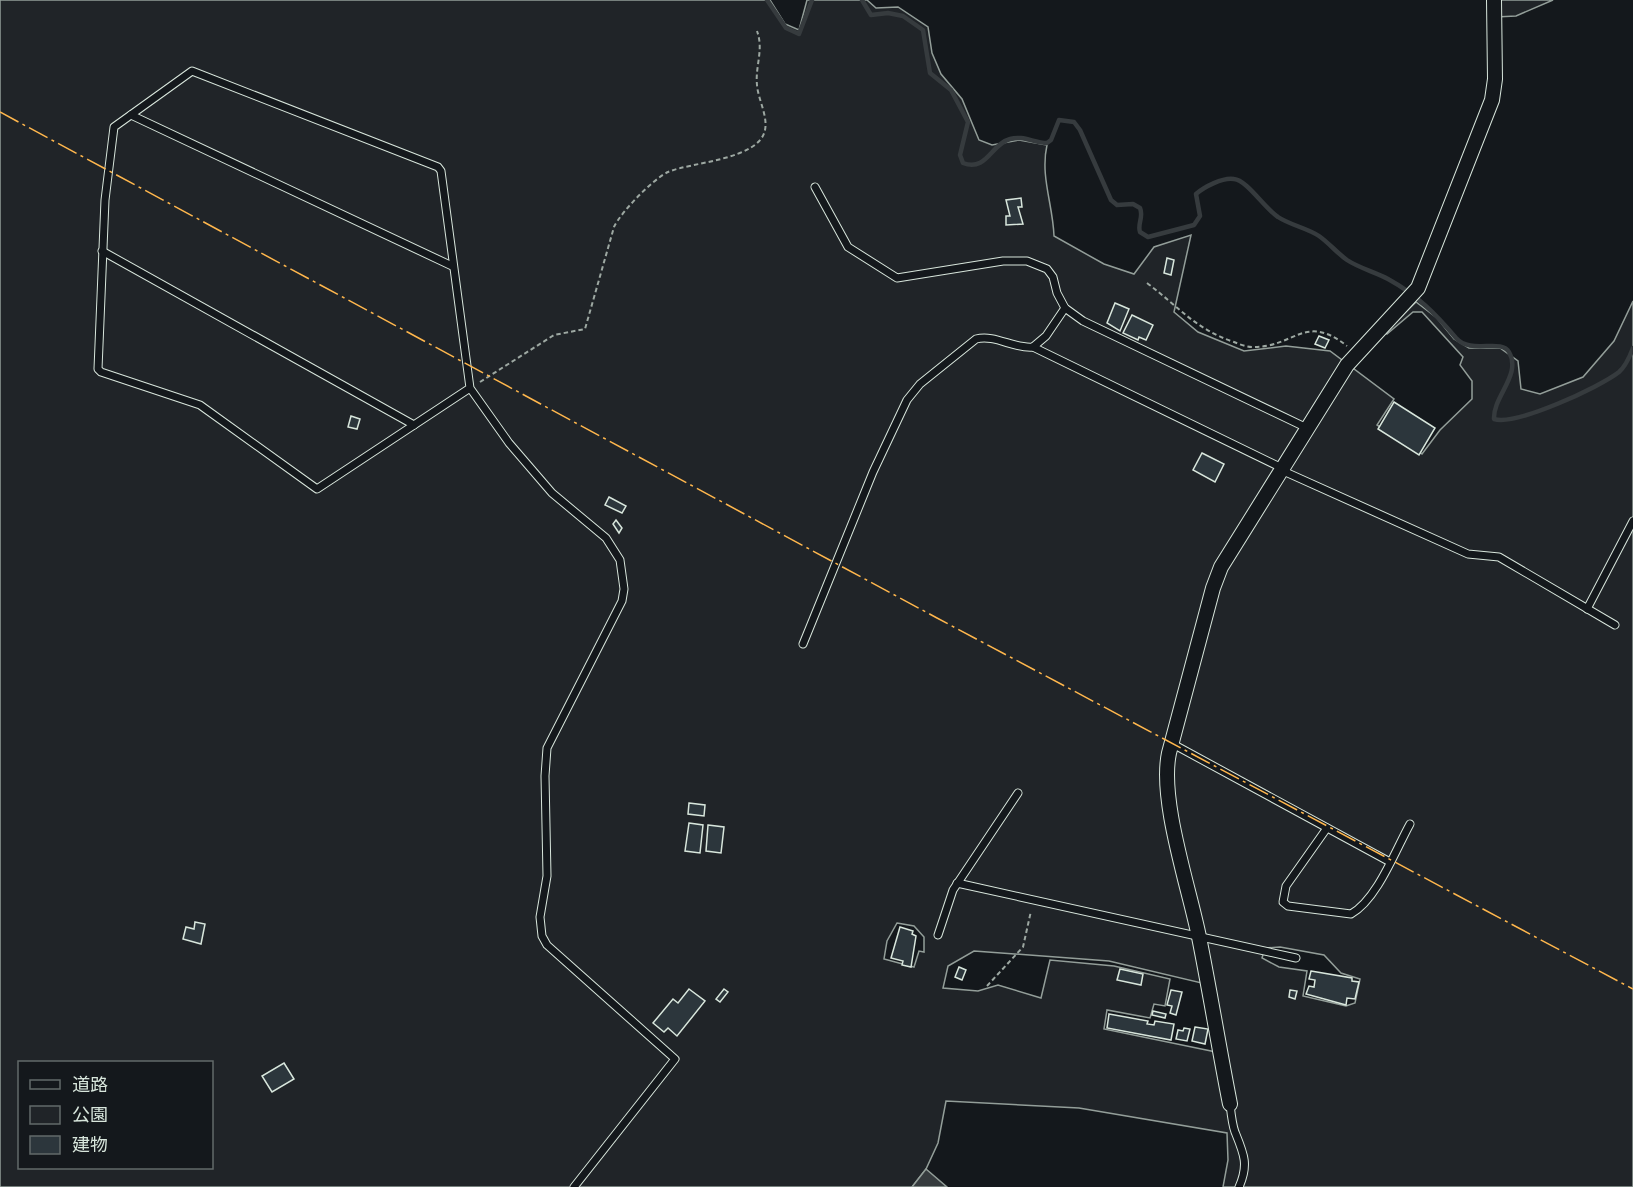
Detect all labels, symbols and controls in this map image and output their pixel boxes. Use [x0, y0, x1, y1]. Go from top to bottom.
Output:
legend [18, 1061, 213, 1169]
text: 道路 [72, 1073, 108, 1096]
text: 公園 [72, 1103, 108, 1126]
text: 建物 [72, 1133, 108, 1156]

